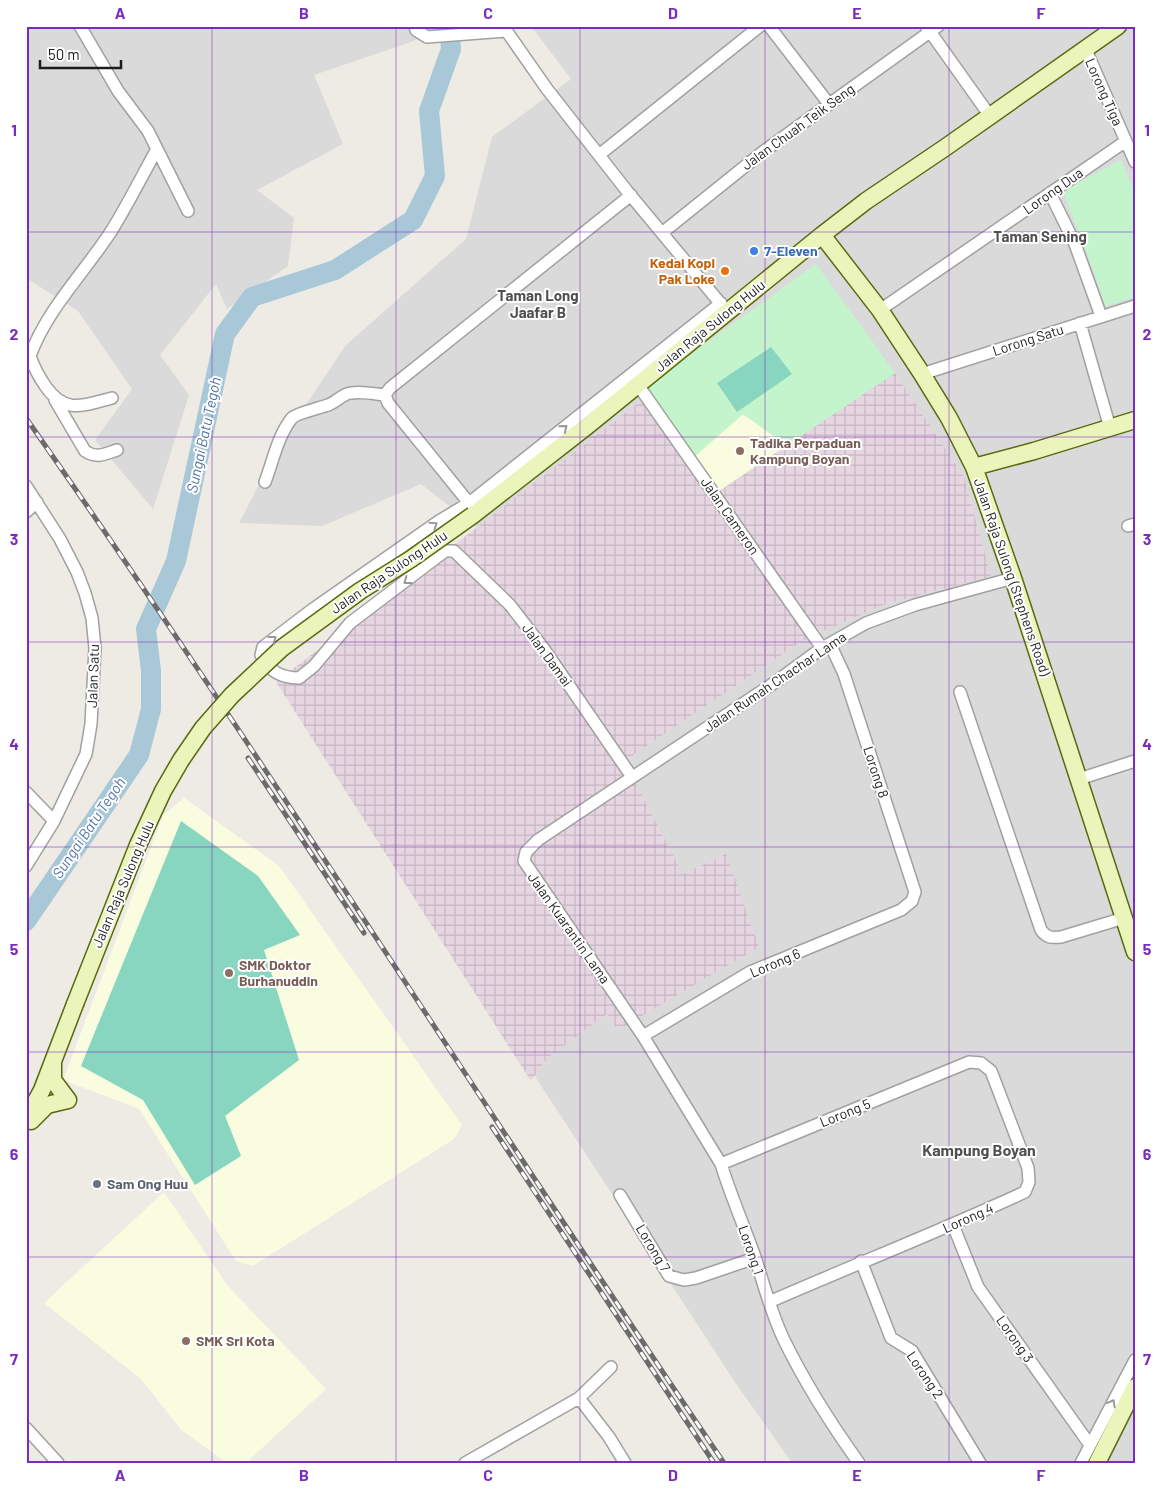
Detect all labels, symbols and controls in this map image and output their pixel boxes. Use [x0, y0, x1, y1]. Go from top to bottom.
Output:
text: A [115, 3, 126, 22]
text: B [299, 3, 309, 22]
text: C [483, 3, 493, 22]
text: D [668, 3, 678, 22]
text: E [852, 3, 862, 22]
text: F [1037, 3, 1046, 22]
scale bar [40, 38, 121, 70]
text: 50 m [48, 45, 80, 63]
street label: Lorong Tiga [1082, 55, 1127, 128]
street label: Jalan Chuah Teik Seng [738, 80, 858, 173]
text: 1 [11, 120, 17, 139]
text: 1 [1144, 120, 1150, 139]
street label: Lorong Dua [1019, 164, 1086, 217]
district label: Taman Sening [993, 227, 1087, 245]
place label: 7-Eleven [764, 242, 818, 259]
marker: 7-Eleven [748, 245, 760, 257]
place label: Kedai Kopi Pak Loke [650, 254, 715, 287]
marker: Kedai Kopi Pak Loke [719, 265, 731, 277]
street label: Jalan Raja Sulong Hulu [651, 276, 768, 375]
district label: Taman Long Jaafar B [497, 286, 579, 321]
street label: Lorong Satu [990, 320, 1066, 359]
text: 2 [10, 324, 19, 343]
text: 2 [1143, 324, 1152, 343]
water label: Sungai Batu Tegoh [182, 375, 224, 494]
one-way arrow [558, 425, 567, 433]
place label: Tadika Perpaduan Kampung Boyan [750, 434, 861, 467]
marker: Tadika Perpaduan Kampung Boyan [734, 445, 746, 457]
street label: Jalan Cameron [697, 474, 763, 558]
street label: Jalan Raja Sulong (Stephens Road) [971, 476, 1054, 678]
one-way arrow [428, 522, 438, 531]
street label: Jalan Raja Sulong Hulu [327, 526, 450, 617]
text: 3 [10, 529, 18, 548]
text: 3 [1143, 529, 1151, 548]
one-way arrow [404, 575, 413, 583]
street label: Jalan Damai [519, 620, 576, 690]
street label: Jalan Rumah Chachar Lama [700, 628, 849, 736]
one-way arrow [267, 637, 276, 645]
street label: Jalan Satu [83, 644, 102, 708]
text: 4 [9, 734, 19, 753]
text: 4 [1142, 734, 1152, 753]
street label: Lorong 8 [860, 744, 893, 800]
water label: Sungai Batu Tegoh [48, 773, 129, 881]
street label: Jalan Raja Sulong Hulu [88, 818, 157, 950]
street label: Jalan Kuarantin Lama [525, 869, 614, 987]
text: 5 [10, 939, 19, 958]
text: 5 [1143, 939, 1152, 958]
street label: Lorong 6 [747, 944, 803, 981]
place label: SMK Doktor Burhanuddin [239, 956, 318, 989]
marker: SMK Doktor Burhanuddin [223, 967, 235, 979]
street label: Lorong 5 [817, 1095, 873, 1130]
district label: Kampung Boyan [922, 1140, 1036, 1159]
text: 6 [10, 1144, 19, 1163]
text: 6 [1143, 1144, 1152, 1163]
place label: Sam Ong Huu [107, 1175, 188, 1192]
marker: Sam Ong Huu [91, 1178, 103, 1190]
street label: Lorong 4 [940, 1199, 996, 1236]
street label: Lorong 7 [633, 1221, 674, 1275]
street label: Lorong 1 [735, 1223, 768, 1277]
street label: Lorong 3 [993, 1312, 1038, 1365]
place label: SMK Sri Kota [196, 1332, 275, 1349]
marker: SMK Sri Kota [180, 1335, 192, 1347]
street label: Lorong 2 [903, 1348, 947, 1402]
text: 7 [10, 1349, 18, 1368]
text: 7 [1143, 1349, 1151, 1368]
one-way arrow [1106, 1399, 1116, 1408]
text: A [115, 1465, 126, 1484]
text: B [299, 1465, 309, 1484]
text: C [483, 1465, 493, 1484]
text: D [668, 1465, 678, 1484]
text: E [852, 1465, 862, 1484]
text: F [1037, 1465, 1046, 1484]

